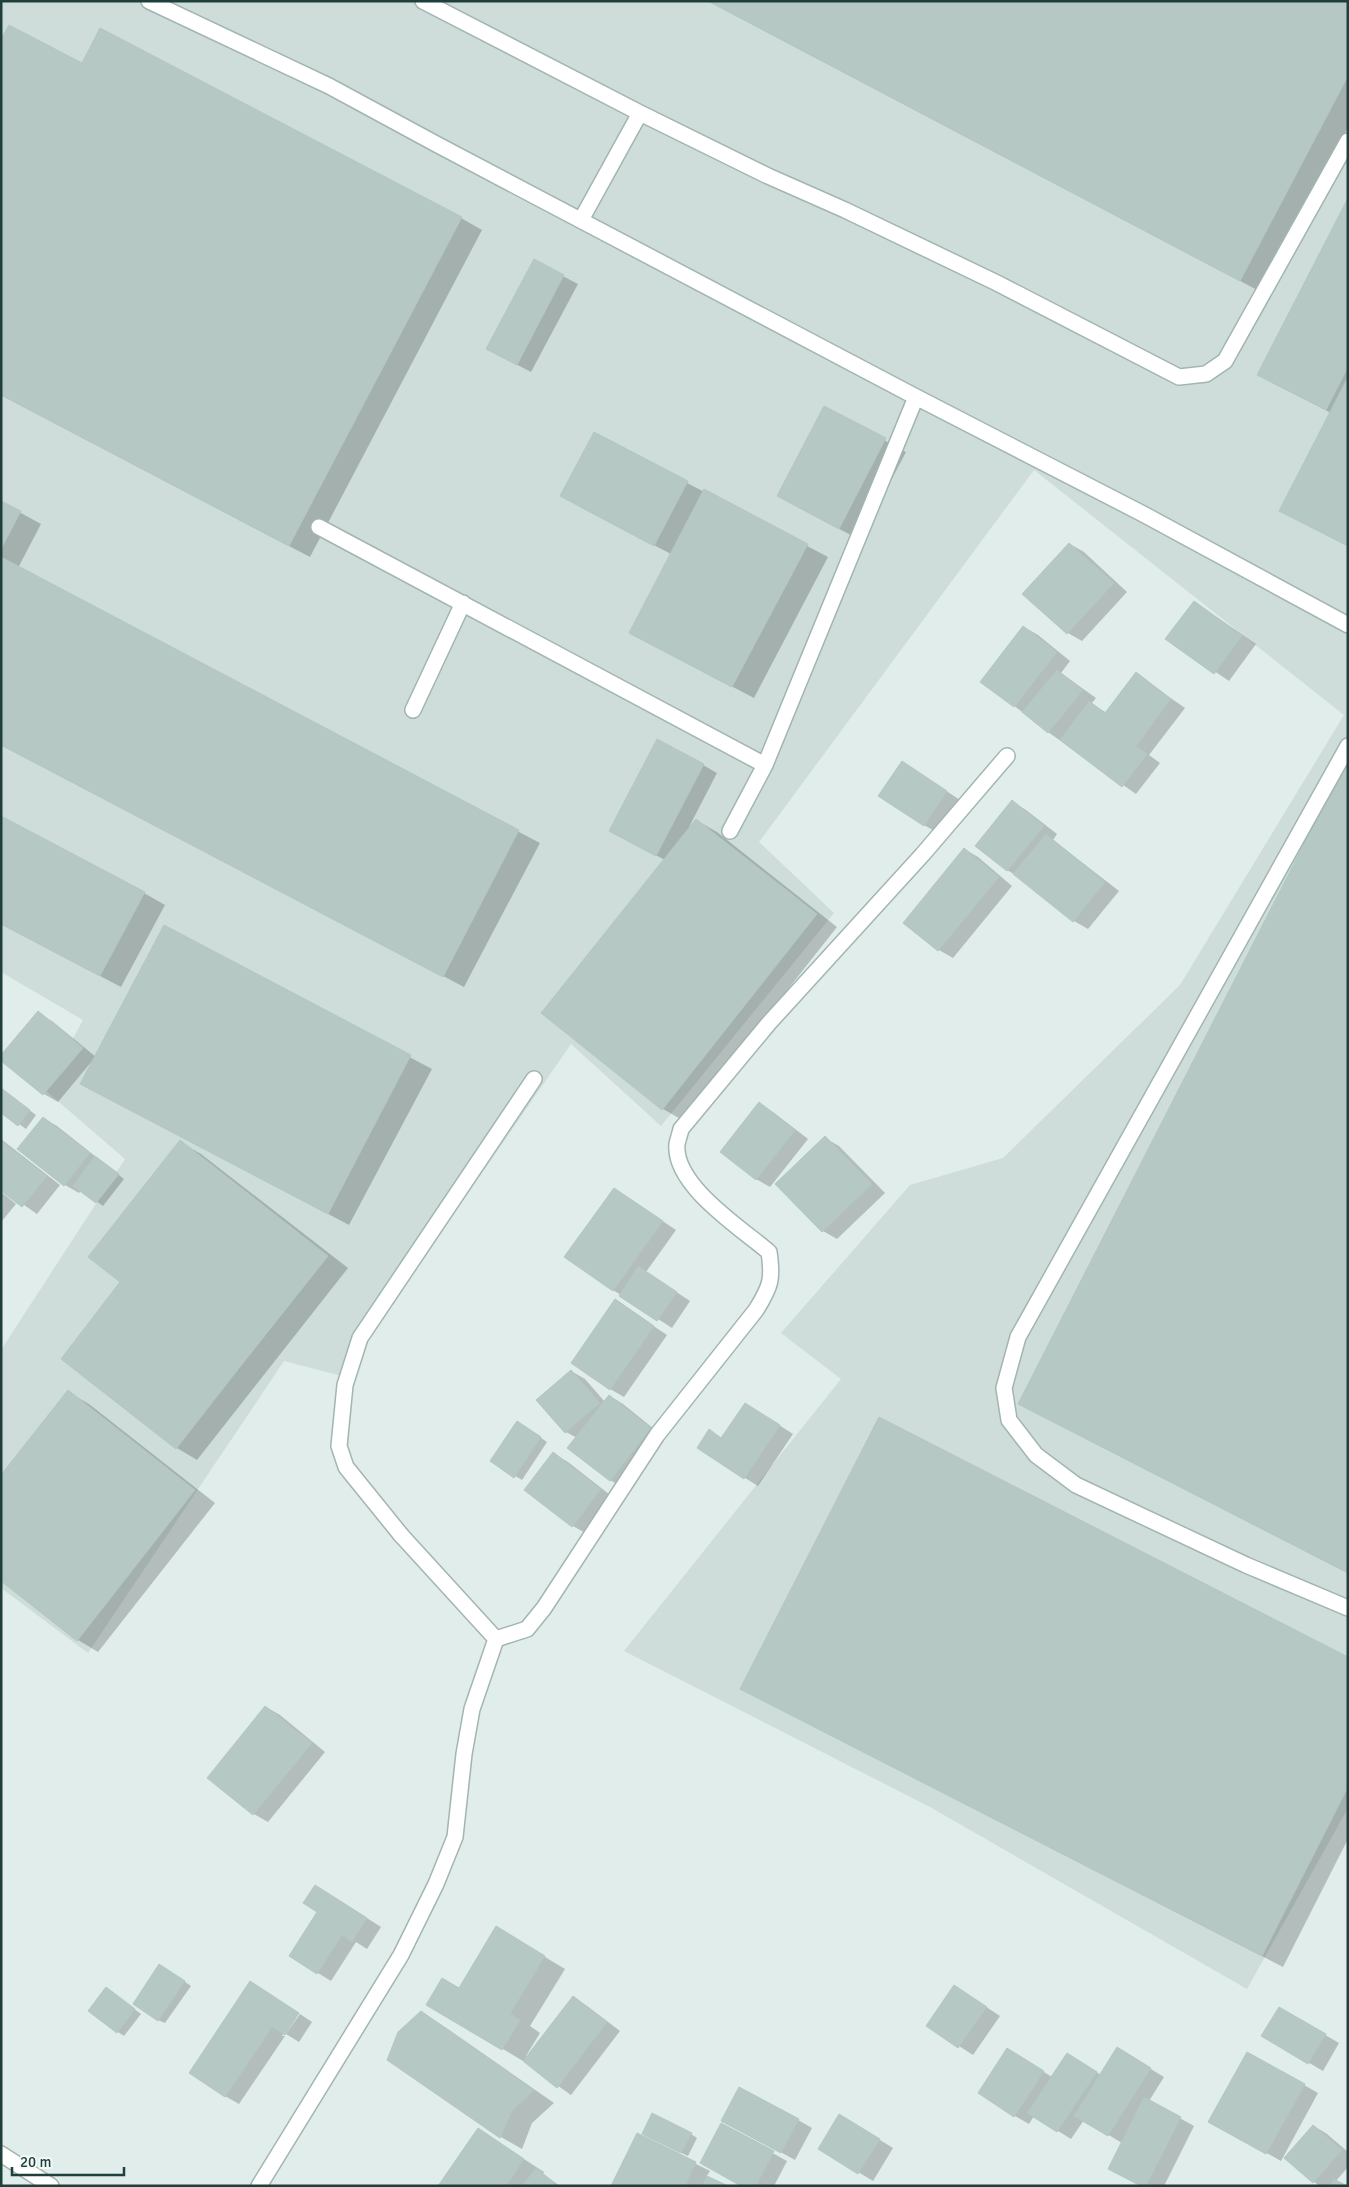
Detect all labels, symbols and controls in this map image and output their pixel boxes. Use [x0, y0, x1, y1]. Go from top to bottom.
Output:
scale bar [12, 2144, 125, 2176]
text: 20 m [20, 2153, 51, 2171]

